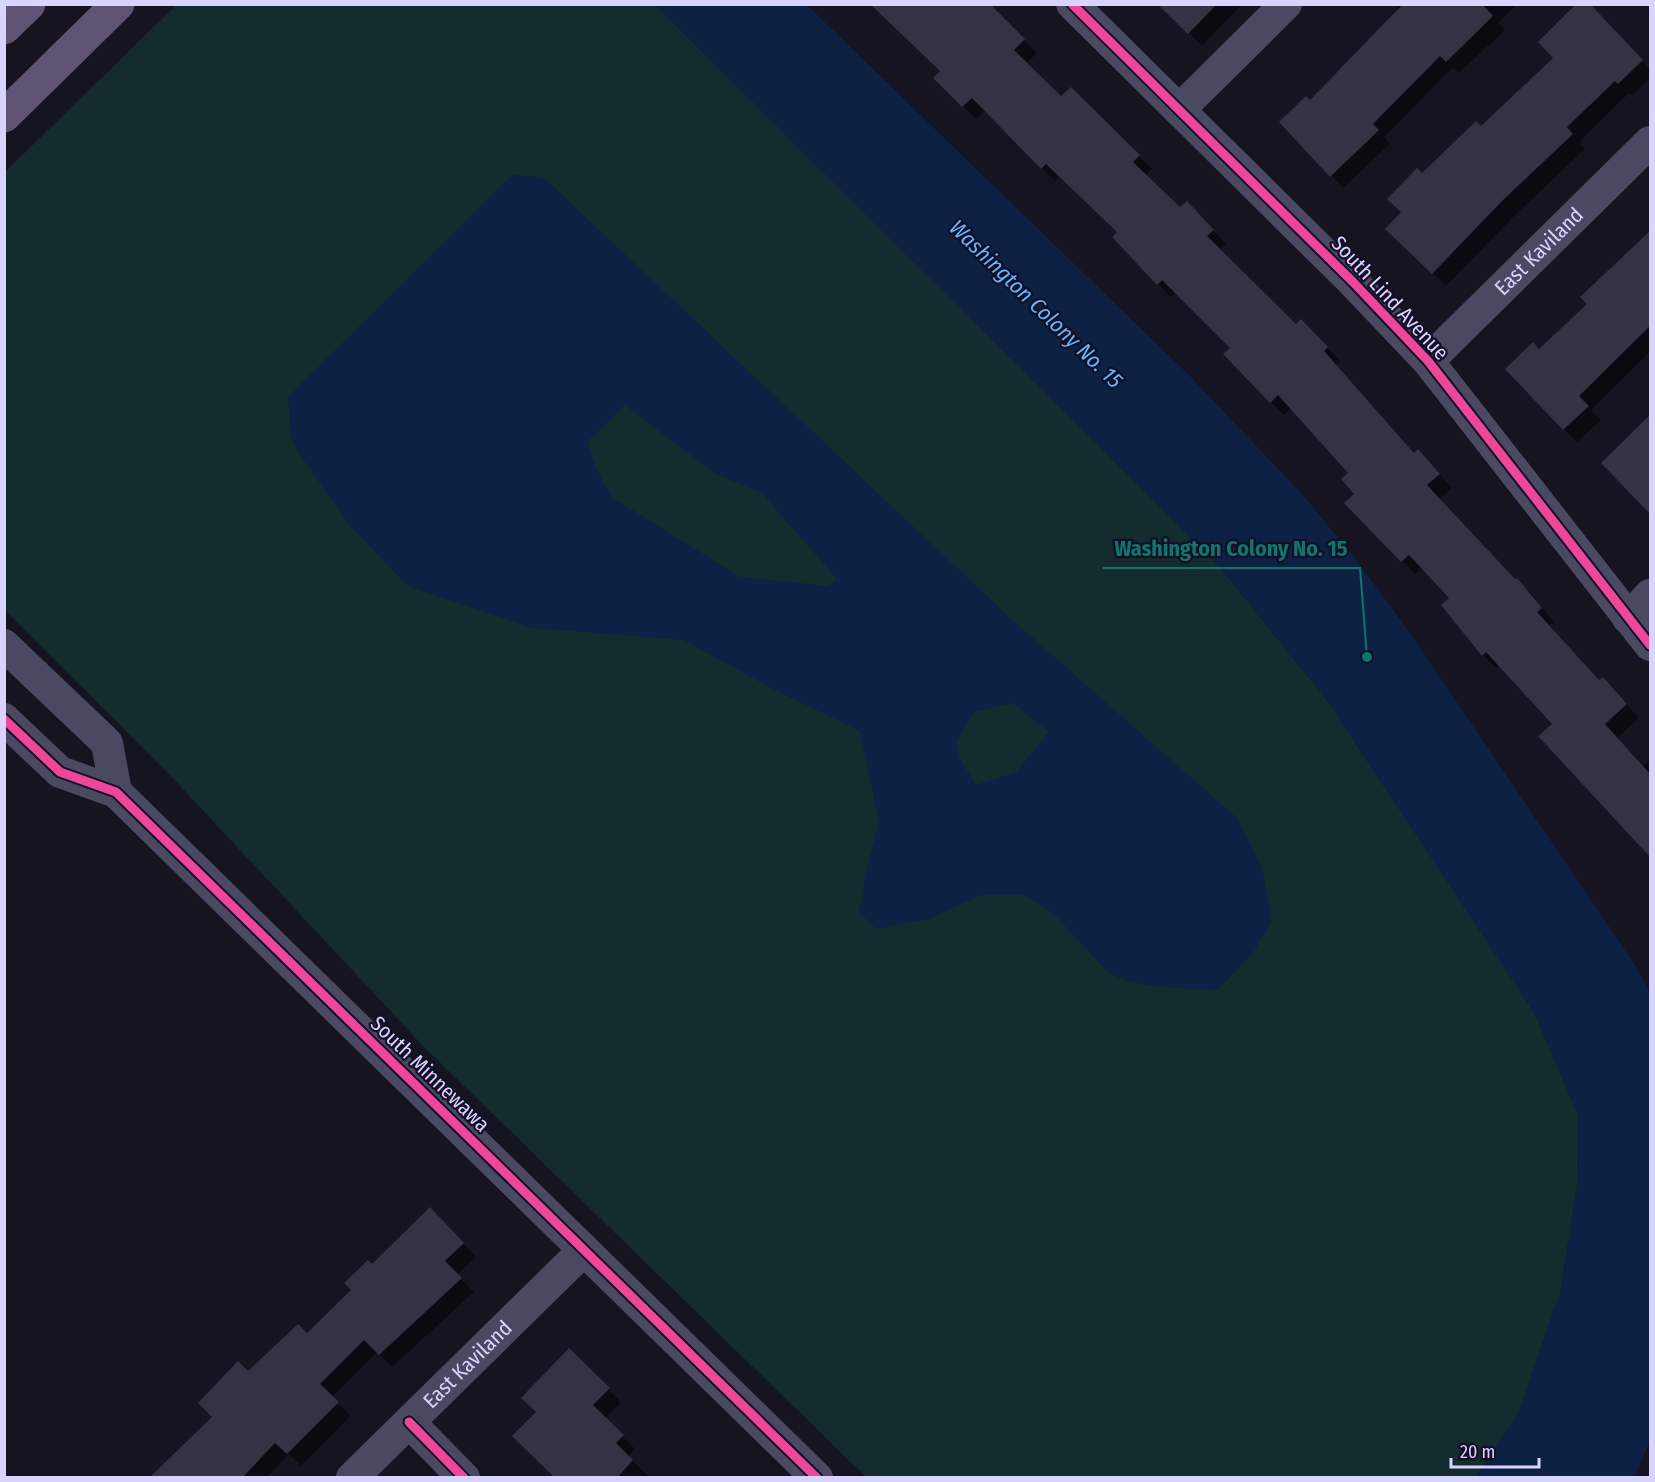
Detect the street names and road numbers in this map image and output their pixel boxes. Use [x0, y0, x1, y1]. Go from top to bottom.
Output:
street label: East Kaviland [1489, 202, 1589, 301]
street label: South Lind Avenue [1326, 231, 1454, 365]
street label: South Minnewawa [365, 1011, 495, 1137]
street label: East Kaviland [418, 1315, 517, 1414]

